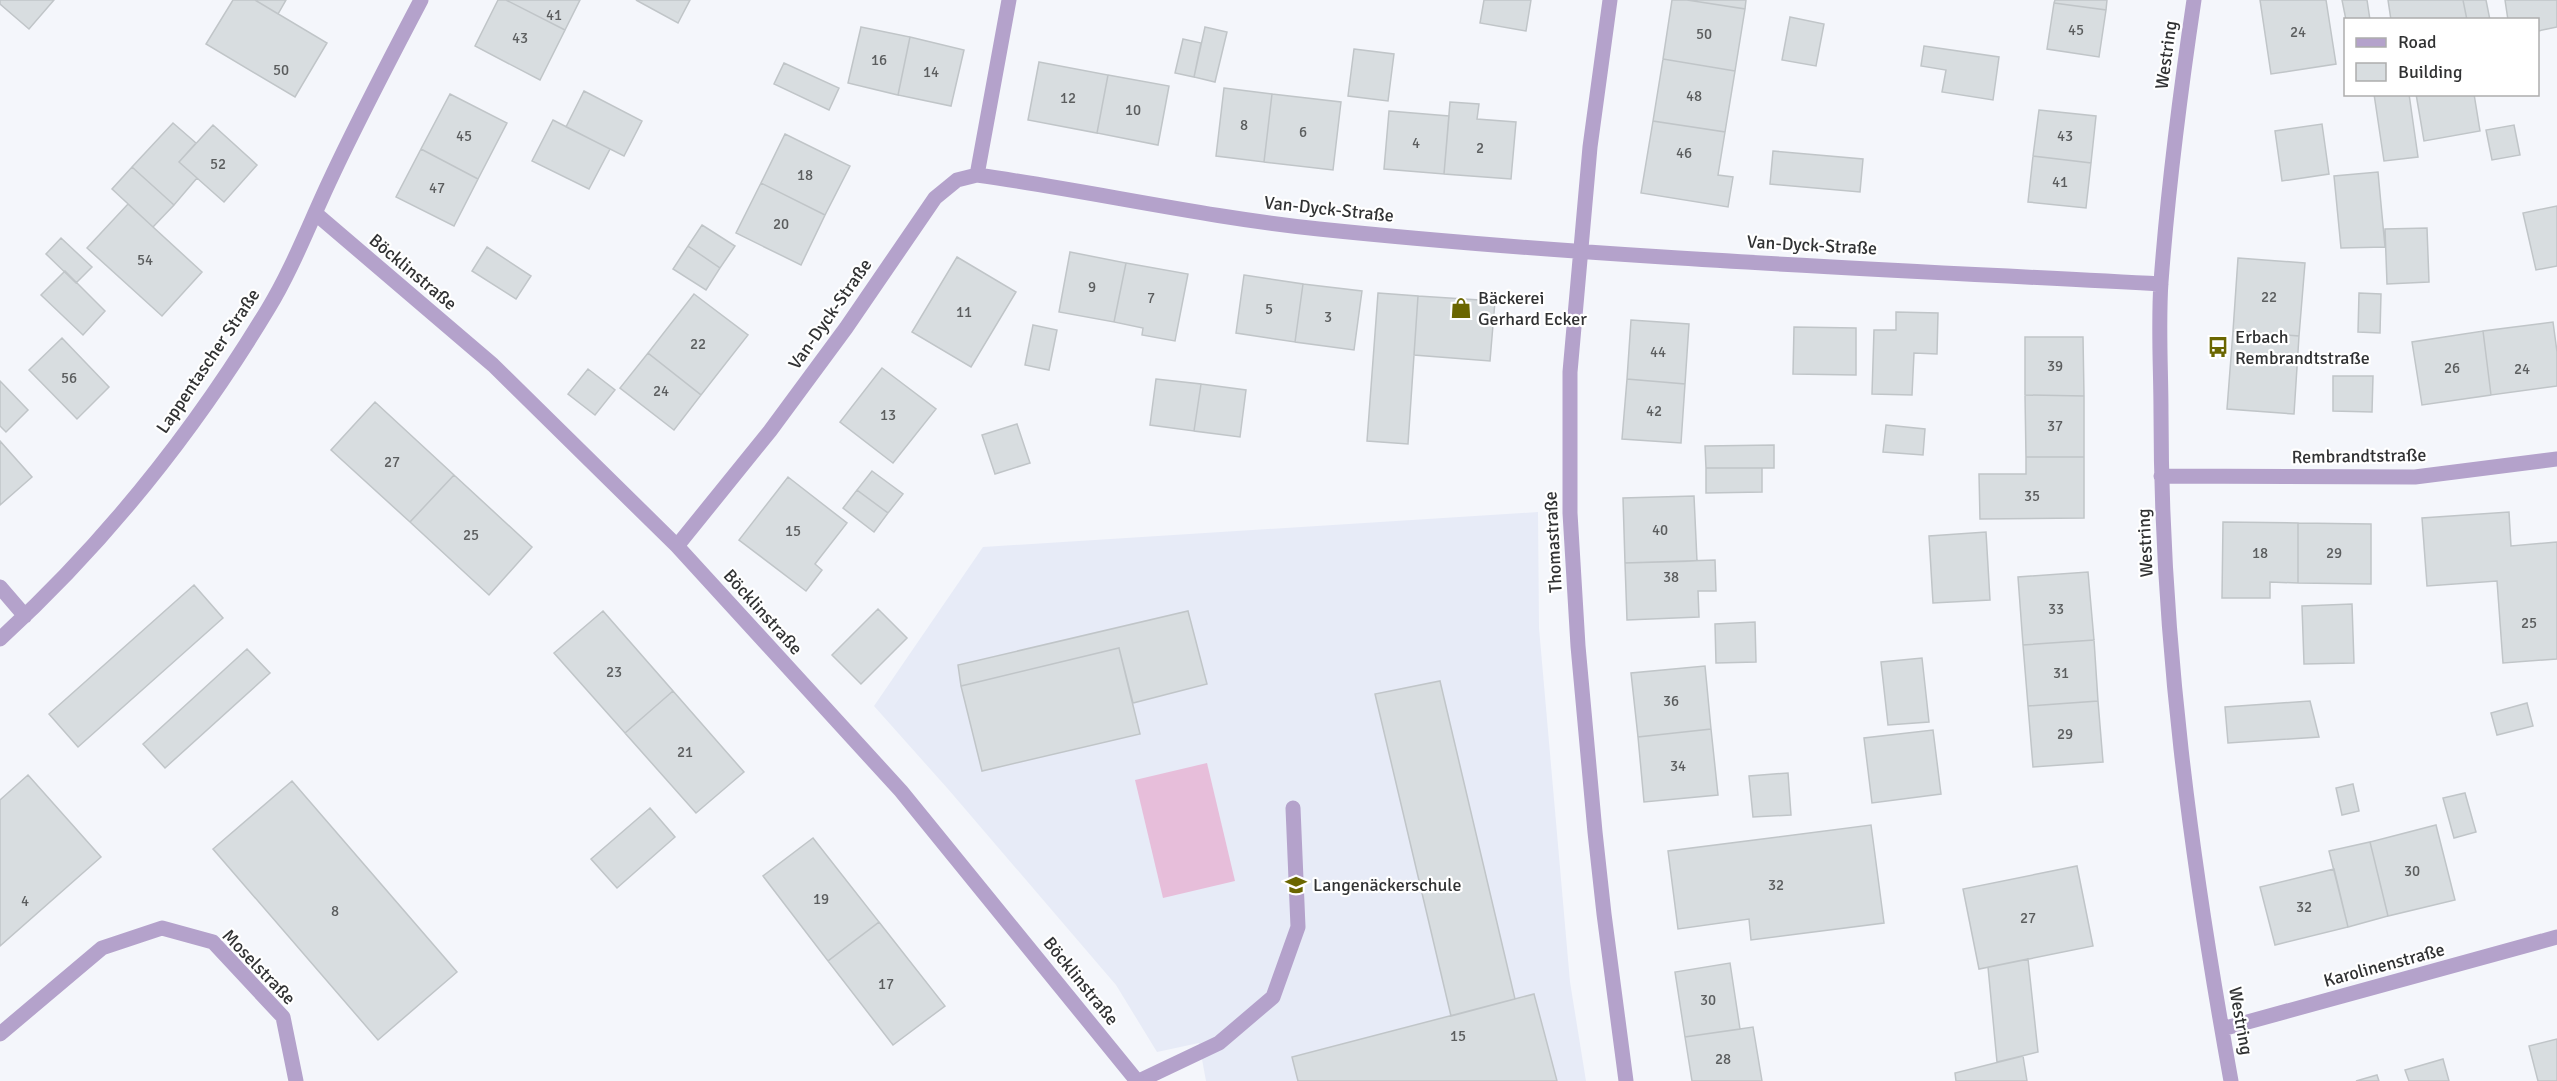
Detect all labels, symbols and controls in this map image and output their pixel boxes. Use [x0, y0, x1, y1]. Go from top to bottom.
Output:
house number: 41 [546, 6, 562, 24]
legend [2344, 18, 2539, 96]
street label: Westring [2150, 19, 2182, 91]
house number: 45 [2068, 21, 2084, 39]
house number: 24 [2290, 23, 2306, 41]
house number: 50 [1696, 25, 1712, 43]
house number: 43 [512, 29, 528, 47]
text: Road [2398, 31, 2437, 53]
house number: 16 [871, 51, 887, 69]
house number: 50 [273, 61, 289, 79]
text: Building [2398, 61, 2462, 83]
house number: 14 [923, 63, 939, 81]
house number: 48 [1686, 87, 1702, 105]
house number: 12 [1060, 89, 1076, 107]
house number: 10 [1125, 101, 1141, 119]
house number: 8 [1240, 116, 1248, 134]
house number: 6 [1299, 123, 1307, 141]
house number: 45 [456, 127, 472, 145]
house number: 43 [2057, 127, 2073, 145]
house number: 4 [1412, 134, 1420, 152]
house number: 2 [1476, 139, 1484, 157]
house number: 46 [1676, 144, 1692, 162]
house number: 52 [210, 155, 226, 173]
house number: 18 [797, 166, 813, 184]
house number: 41 [2052, 173, 2068, 191]
house number: 47 [429, 179, 445, 197]
street label: Van-Dyck-Straße [1263, 191, 1395, 227]
house number: 20 [773, 215, 789, 233]
street label: Böcklinstraße [365, 229, 461, 315]
street label: Van-Dyck-Straße [1746, 231, 1878, 259]
house number: 54 [137, 251, 153, 269]
street label: Van-Dyck-Straße [784, 254, 876, 374]
house number: 9 [1088, 278, 1096, 296]
street label: Lappentascher Straße [151, 285, 265, 437]
place label: Bäckerei Gerhard Ecker [1478, 287, 1587, 330]
house number: 22 [2261, 288, 2277, 306]
house number: 7 [1147, 289, 1155, 307]
shop icon: Bäckerei Gerhard Ecker [1449, 296, 1473, 320]
house number: 5 [1265, 300, 1273, 318]
house number: 11 [956, 303, 972, 321]
house number: 3 [1324, 308, 1332, 326]
place label: Erbach Rembrandtstraße [2235, 326, 2370, 369]
house number: 22 [690, 335, 706, 353]
bus stop icon: Erbach Rembrandtstraße [2206, 335, 2230, 359]
house number: 44 [1650, 343, 1666, 361]
house number: 39 [2047, 357, 2063, 375]
house number: 26 [2444, 359, 2460, 377]
house number: 24 [2514, 360, 2530, 378]
house number: 56 [61, 369, 77, 387]
house number: 24 [653, 382, 669, 400]
house number: 42 [1646, 402, 1662, 420]
house number: 13 [880, 406, 896, 424]
house number: 37 [2047, 417, 2063, 435]
street label: Rembrandtstraße [2291, 444, 2427, 468]
house number: 27 [384, 453, 400, 471]
house number: 35 [2024, 487, 2040, 505]
street label: Thomastraße [1539, 491, 1567, 593]
street label: Westring [2132, 508, 2158, 578]
house number: 40 [1652, 521, 1668, 539]
house number: 15 [785, 522, 801, 540]
house number: 25 [463, 526, 479, 544]
house number: 18 [2252, 544, 2268, 562]
house number: 29 [2326, 544, 2342, 562]
street label: Böcklinstraße [719, 565, 807, 659]
house number: 38 [1663, 568, 1679, 586]
house number: 33 [2048, 600, 2064, 618]
house number: 25 [2521, 614, 2537, 632]
house number: 23 [606, 663, 622, 681]
house number: 31 [2053, 664, 2069, 682]
house number: 36 [1663, 692, 1679, 710]
house number: 29 [2057, 725, 2073, 743]
house number: 21 [677, 743, 693, 761]
house number: 34 [1670, 757, 1686, 775]
house number: 30 [2404, 862, 2420, 880]
school or university icon: Langenäckerschule [1284, 873, 1308, 897]
place label: Langenäckerschule [1313, 874, 1461, 896]
house number: 32 [1768, 876, 1784, 894]
house number: 19 [813, 890, 829, 908]
house number: 4 [21, 892, 29, 910]
house number: 32 [2296, 898, 2312, 916]
house number: 8 [331, 902, 339, 920]
house number: 27 [2020, 909, 2036, 927]
street label: Moselstraße [218, 925, 300, 1009]
street label: Böcklinstraße [1039, 932, 1123, 1030]
street label: Karolinenstraße [2321, 938, 2447, 992]
house number: 17 [878, 975, 894, 993]
street label: Westring [2224, 985, 2258, 1057]
house number: 30 [1700, 991, 1716, 1009]
house number: 15 [1450, 1027, 1466, 1045]
house number: 28 [1715, 1050, 1731, 1068]

